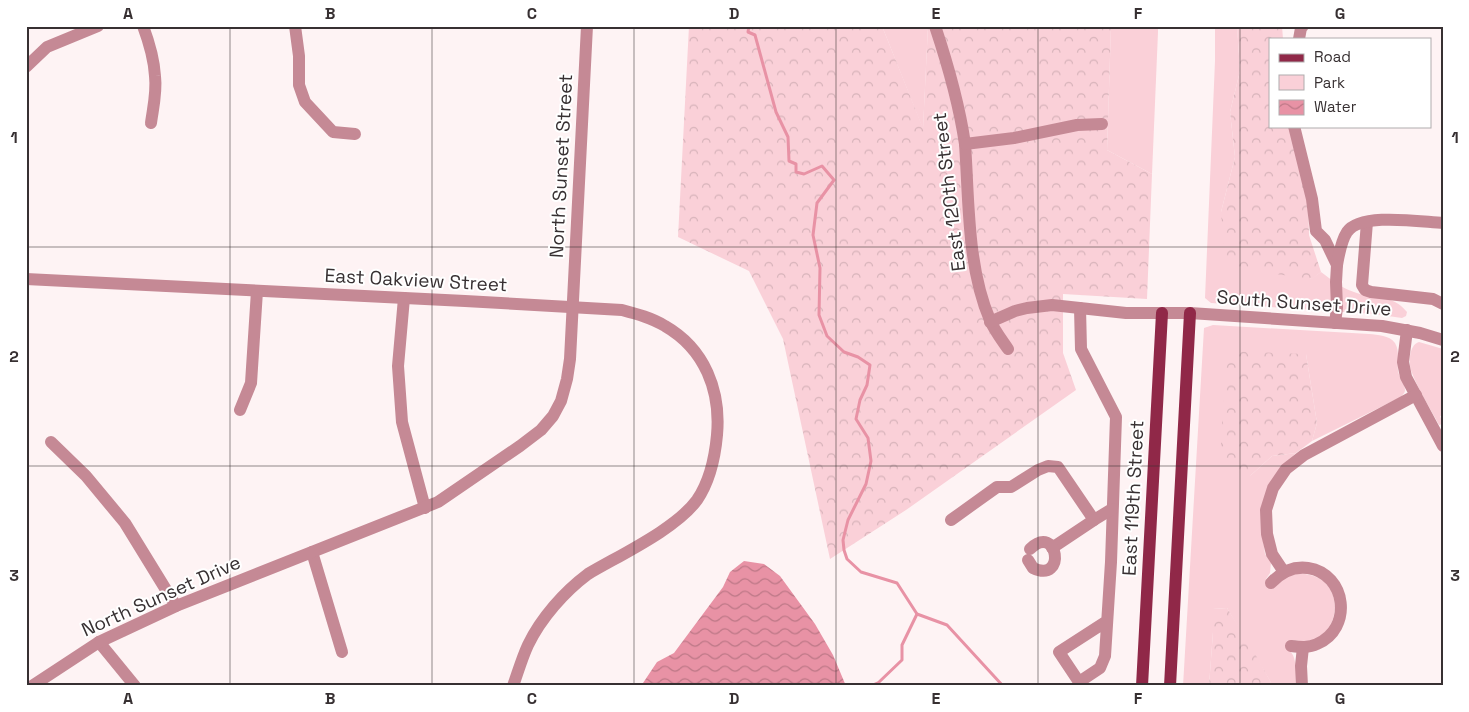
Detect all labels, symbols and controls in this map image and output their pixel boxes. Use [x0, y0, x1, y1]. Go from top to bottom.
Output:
text: A [123, 3, 133, 24]
text: B [325, 3, 335, 24]
text: C [527, 3, 537, 24]
text: D [729, 3, 739, 24]
text: E [932, 3, 941, 24]
text: F [1134, 3, 1143, 24]
text: G [1335, 3, 1345, 24]
legend [1269, 38, 1432, 128]
text: Road [1314, 47, 1351, 66]
street label: North Sunset Street [544, 73, 578, 259]
text: Park [1314, 73, 1345, 92]
text: Water [1314, 97, 1357, 116]
street label: East 120th Street [927, 111, 971, 273]
text: 1 [10, 127, 18, 148]
text: 1 [1451, 127, 1459, 148]
street label: East Oakview Street [324, 263, 508, 297]
street label: South Sunset Drive [1216, 284, 1392, 322]
text: 2 [9, 346, 19, 367]
text: 2 [1450, 346, 1460, 367]
street label: East 119th Street [1116, 420, 1150, 576]
street label: North Sunset Drive [77, 550, 245, 642]
text: 3 [9, 565, 19, 586]
text: 3 [1450, 565, 1460, 586]
text: A [123, 688, 133, 709]
text: B [325, 688, 335, 709]
text: C [527, 688, 537, 709]
text: D [729, 688, 739, 709]
text: E [932, 688, 941, 709]
text: F [1134, 688, 1143, 709]
text: G [1335, 688, 1345, 709]

